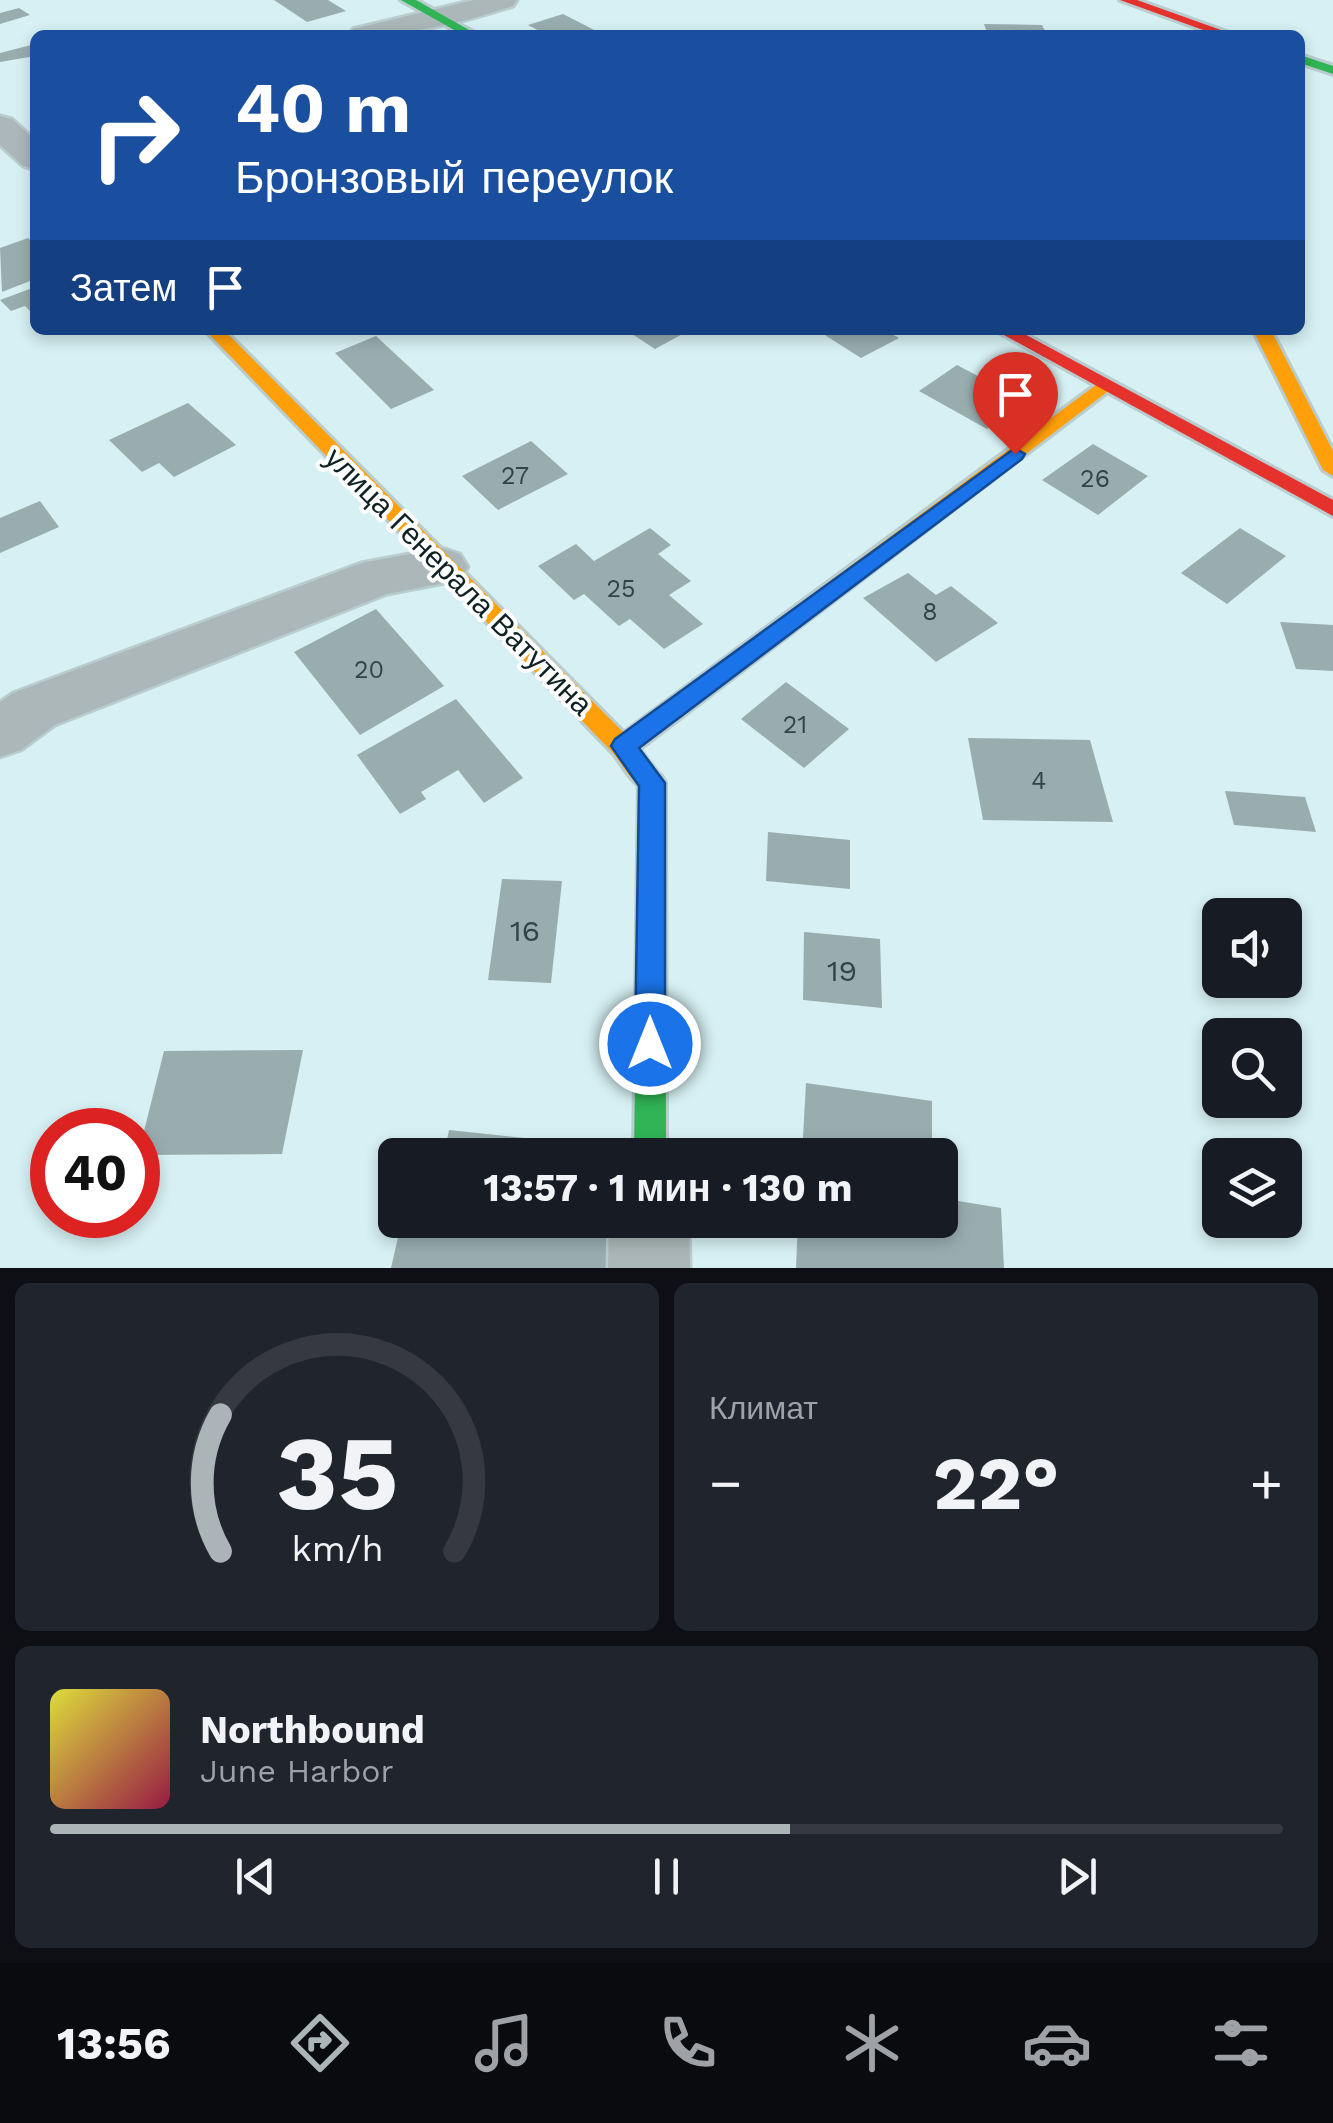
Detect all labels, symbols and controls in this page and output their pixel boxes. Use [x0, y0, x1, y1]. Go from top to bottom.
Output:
text: 40 m [235, 67, 411, 149]
icon: right [70, 70, 200, 200]
text: Бронзовый переулок [235, 151, 673, 204]
icon: arrive [198, 260, 253, 315]
text: Затем [70, 266, 178, 310]
pin [973, 352, 1058, 455]
icon: arrive [988, 367, 1043, 422]
street label: улица Генерала Ватутина [318, 440, 600, 722]
house number: 27 [501, 461, 529, 490]
house number: 26 [1080, 464, 1110, 493]
house number: 25 [606, 574, 636, 603]
house number: 8 [922, 597, 938, 626]
house number: 20 [354, 655, 384, 684]
house number: 21 [783, 710, 807, 739]
house number: 4 [1031, 766, 1047, 795]
map controls [1202, 898, 1302, 1238]
button: sound [1202, 898, 1302, 998]
house number: 16 [510, 913, 540, 948]
house number: 19 [827, 953, 857, 988]
position arrow [598, 992, 702, 1096]
button: search [1202, 1018, 1302, 1118]
speed limit sign: 40 [30, 1108, 160, 1238]
button: layers [1202, 1138, 1302, 1238]
text: 13:57 · 1 мин · 130 m [484, 1166, 852, 1210]
text: Климат [709, 1389, 818, 1427]
text: 35 [276, 1412, 398, 1534]
text: 22° [933, 1439, 1059, 1527]
text: − [709, 1451, 742, 1515]
text: + [1250, 1451, 1283, 1515]
text: km/h [291, 1528, 383, 1570]
text: Northbound [200, 1708, 425, 1752]
text: June Harbor [200, 1752, 394, 1790]
icon: previous [228, 1849, 283, 1904]
icon: pause [639, 1849, 694, 1904]
icon: next [1050, 1849, 1105, 1904]
icon: directions [285, 2008, 355, 2078]
icon: music [469, 2008, 539, 2078]
icon: phone [653, 2008, 723, 2078]
icon: climate [837, 2008, 907, 2078]
icon: car [1022, 2008, 1092, 2078]
icon: filters [1206, 2008, 1276, 2078]
text: 13:56 [57, 2017, 171, 2070]

